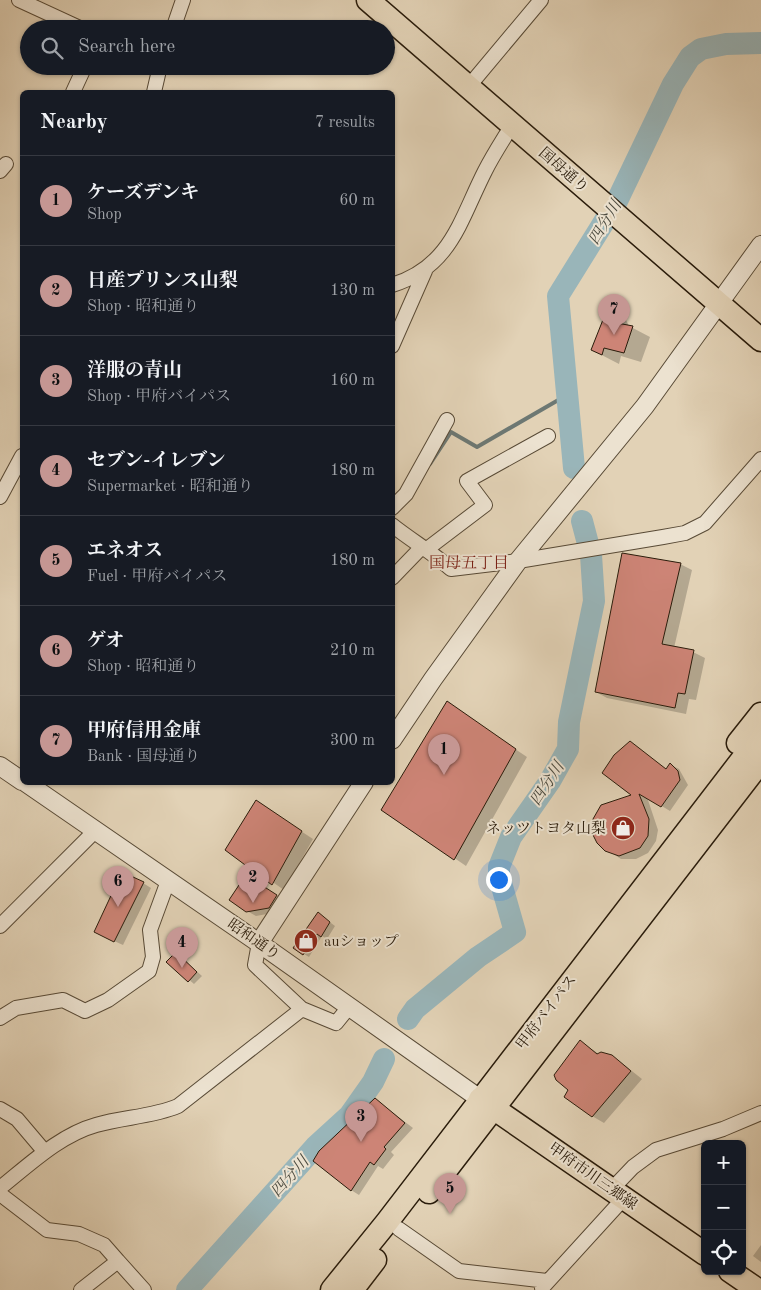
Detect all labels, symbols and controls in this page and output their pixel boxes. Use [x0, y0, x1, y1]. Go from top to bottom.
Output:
search box [20, 20, 395, 75]
icon: search [38, 34, 66, 62]
text: Search here [78, 38, 175, 57]
text: Nearby [40, 112, 108, 133]
text: 7 results [315, 115, 375, 131]
street label: 国母通り [535, 144, 592, 196]
text: ケーズデンキ [87, 184, 199, 203]
text: 1 [51, 193, 61, 209]
text: 60 m [339, 193, 375, 209]
water label: 四分川 [585, 196, 626, 248]
text: Shop [87, 207, 122, 223]
text: 日産プリンス山梨 [87, 272, 238, 291]
text: 2 [51, 283, 61, 299]
text: 130 m [330, 283, 375, 299]
pin: 7 [598, 294, 630, 335]
text: Shop · 昭和通り [87, 299, 199, 315]
text: 洋服の青山 [87, 362, 182, 381]
text: 3 [51, 373, 61, 389]
text: 160 m [330, 373, 375, 389]
text: Shop · 甲府バイパス [87, 389, 231, 405]
text: セブン-イレブン [87, 452, 226, 471]
text: 4 [51, 463, 61, 479]
text: 180 m [330, 463, 375, 479]
text: Supermarket · 昭和通り [87, 479, 254, 495]
text: エネオス [87, 542, 163, 561]
text: 5 [51, 553, 61, 569]
text: 180 m [330, 553, 375, 569]
district label: 国母五丁目 [429, 554, 509, 572]
text: Fuel · 甲府バイパス [87, 569, 227, 585]
text: ゲオ [87, 632, 125, 651]
text: 6 [51, 643, 61, 659]
text: 210 m [330, 643, 375, 659]
text: Shop · 昭和通り [87, 659, 199, 675]
text: 甲府信用金庫 [87, 722, 201, 741]
text: 7 [51, 733, 61, 749]
text: 300 m [330, 733, 375, 749]
pin: 1 [428, 734, 460, 775]
text: Bank · 国母通り [87, 749, 200, 765]
water label: 四分川 [526, 757, 569, 809]
shop icon: ネッツトヨタ山梨 [610, 815, 636, 841]
place label: ネッツトヨタ山梨 [486, 820, 606, 837]
pin: 2 [237, 862, 269, 903]
pin: 6 [102, 866, 134, 907]
your location [486, 867, 512, 893]
street label: 昭和通り [224, 915, 283, 964]
pin: 4 [166, 927, 198, 968]
shop icon: auショップ [293, 928, 319, 954]
place label: auショップ [324, 934, 399, 950]
street label: 甲府バイパス [513, 971, 580, 1053]
pin: 3 [345, 1101, 377, 1142]
street label: 甲府市川三郷線 [545, 1139, 641, 1213]
map controls [701, 1140, 746, 1275]
button: + [701, 1140, 746, 1185]
water label: 四分川 [267, 1151, 314, 1201]
pin: 5 [434, 1173, 466, 1214]
button: − [701, 1185, 746, 1230]
button: locate [701, 1230, 746, 1275]

